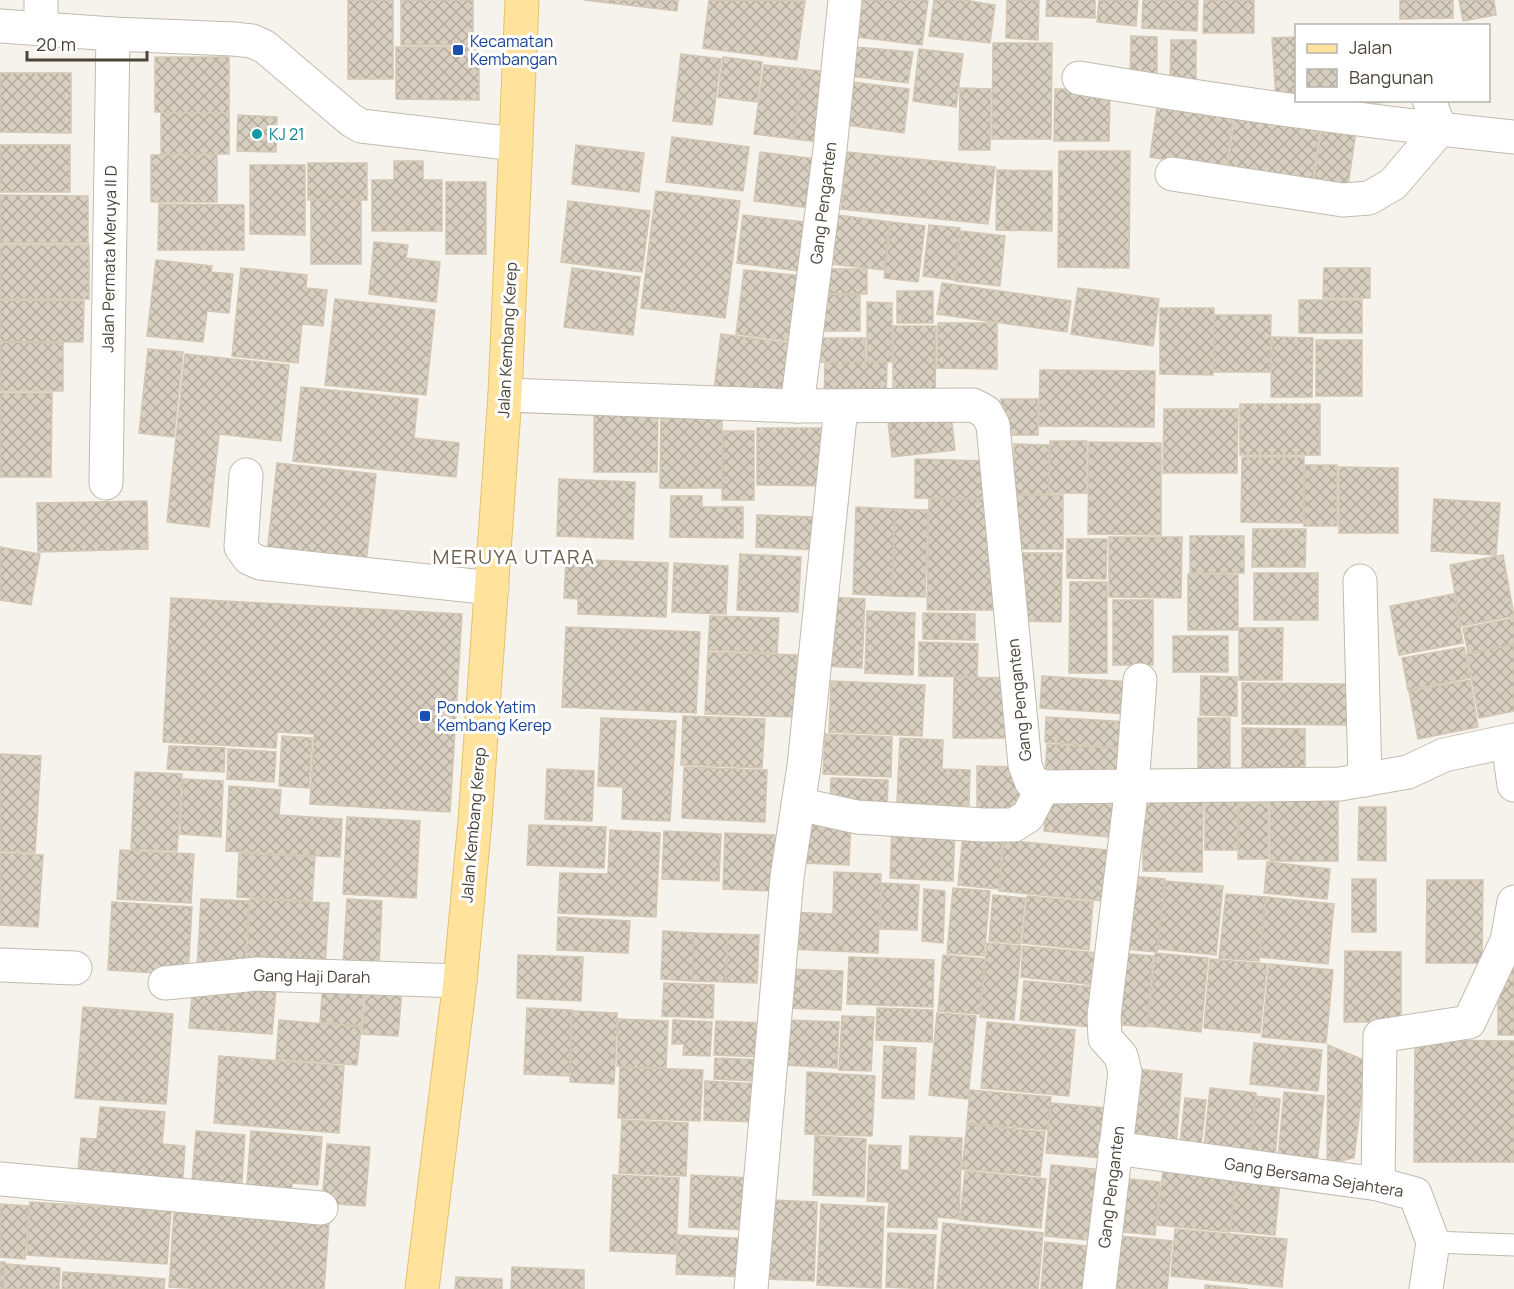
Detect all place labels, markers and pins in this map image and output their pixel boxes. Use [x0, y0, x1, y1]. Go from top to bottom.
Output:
place label: Kecamatan Kembangan [470, 30, 557, 70]
marker: Kecamatan Kembangan [451, 43, 465, 57]
place label: KJ 21 [269, 123, 304, 145]
marker: KJ 21 [250, 127, 264, 141]
place label: Pondok Yatim Kembang Kerep [437, 696, 551, 736]
marker: Pondok Yatim Kembang Kerep [418, 709, 432, 723]

